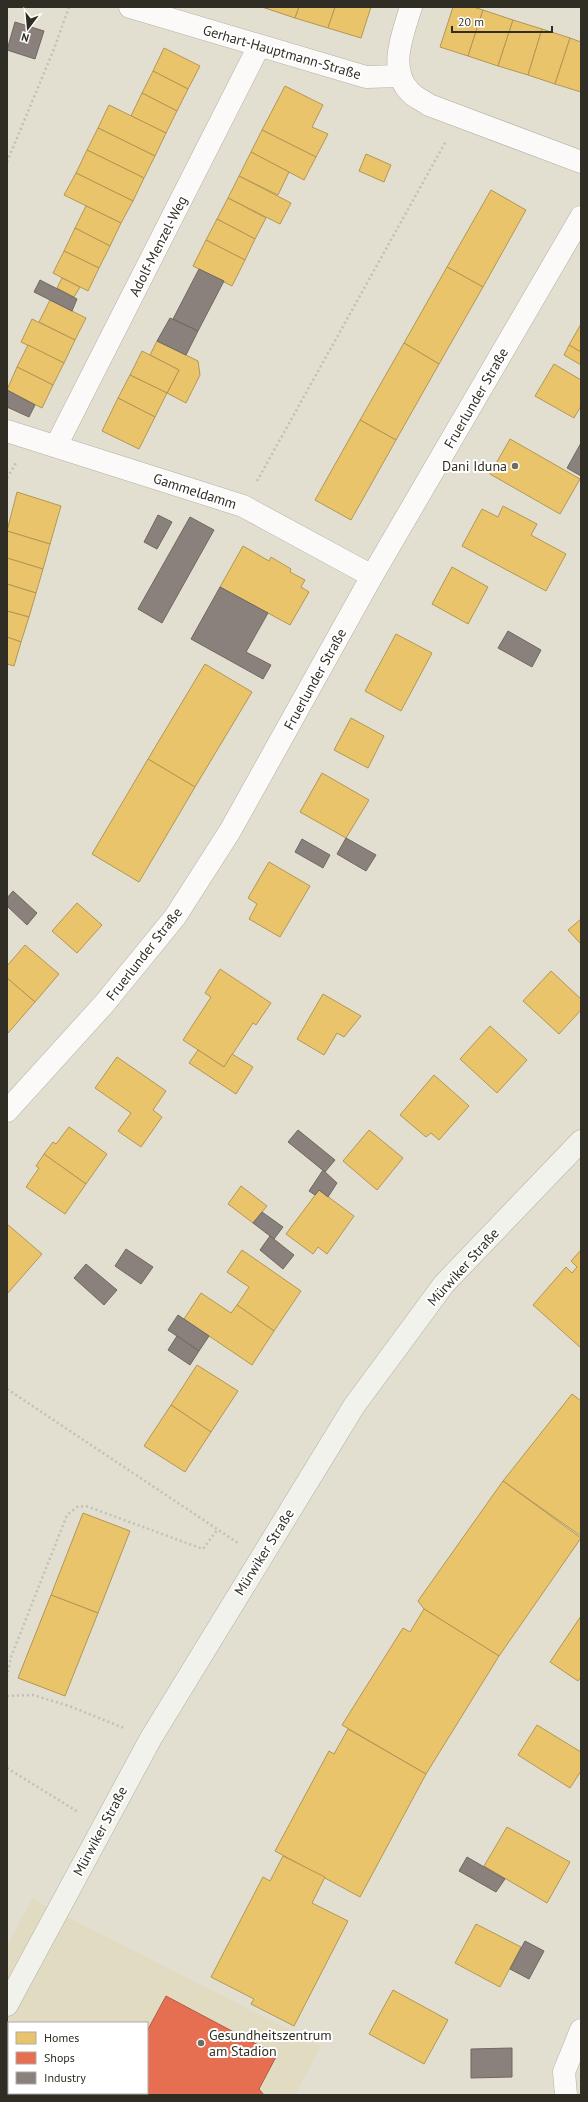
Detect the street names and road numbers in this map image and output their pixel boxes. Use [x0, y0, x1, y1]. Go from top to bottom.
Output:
street label: Gerhart-Hauptmann-Straße [201, 21, 363, 83]
street label: Adolf-Menzel-Weg [125, 193, 191, 299]
street label: Fruerlunder Straße [440, 345, 512, 451]
street label: Gammeldamm [151, 469, 239, 513]
street label: Fruerlunder Straße [280, 625, 350, 733]
street label: Fruerlunder Straße [102, 904, 186, 1004]
street label: Mürwiker Straße [423, 1224, 503, 1310]
street label: Mürwiker Straße [230, 1505, 298, 1599]
street label: Mürwiker Straße [69, 1783, 131, 1879]

